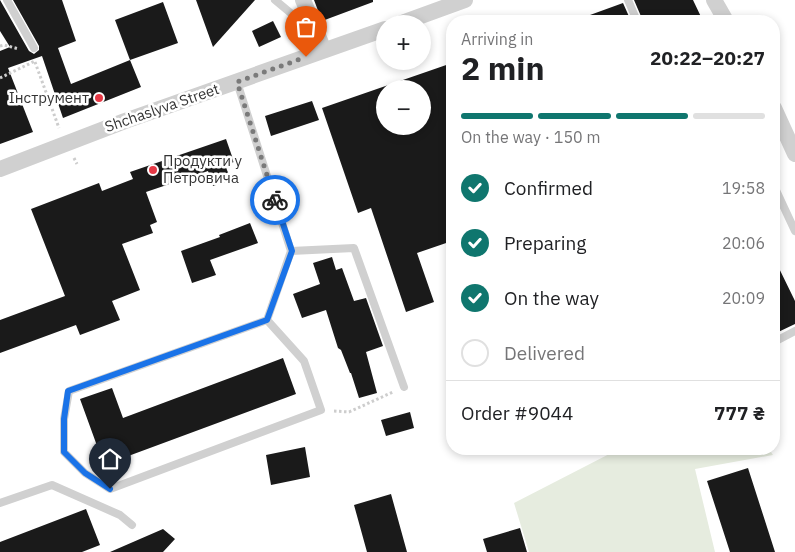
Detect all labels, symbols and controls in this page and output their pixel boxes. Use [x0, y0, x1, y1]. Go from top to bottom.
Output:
pin [285, 6, 327, 57]
icon: bag [292, 13, 320, 41]
map controls [376, 15, 431, 135]
button: + [376, 15, 431, 70]
text: Arriving in [461, 29, 533, 49]
text: 20:22–20:27 [650, 46, 765, 70]
text: 2 min [461, 47, 545, 89]
street label: Shchaslyva Street [102, 79, 222, 136]
button: − [376, 80, 431, 135]
place label: Інструмент [9, 88, 89, 107]
marker: Інструмент [93, 92, 105, 104]
text: On the way · 150 m [461, 127, 600, 147]
place label: Продукти у Петровича [163, 151, 243, 187]
marker: Продукти у Петровича [147, 164, 159, 176]
icon: check [461, 174, 489, 202]
courier [250, 175, 300, 225]
text: Confirmed [504, 176, 593, 200]
text: 19:58 [722, 178, 765, 198]
icon: bike [261, 186, 289, 214]
icon: check [461, 229, 489, 257]
text: Preparing [504, 231, 586, 255]
text: 20:06 [722, 233, 765, 253]
icon: check [461, 284, 489, 312]
text: On the way [504, 286, 599, 310]
text: 20:09 [722, 288, 765, 308]
text: Delivered [504, 341, 585, 365]
text: Order #9044 [461, 401, 573, 425]
text: 777 ₴ [714, 401, 765, 425]
pin [89, 438, 131, 489]
icon: home [96, 445, 124, 473]

